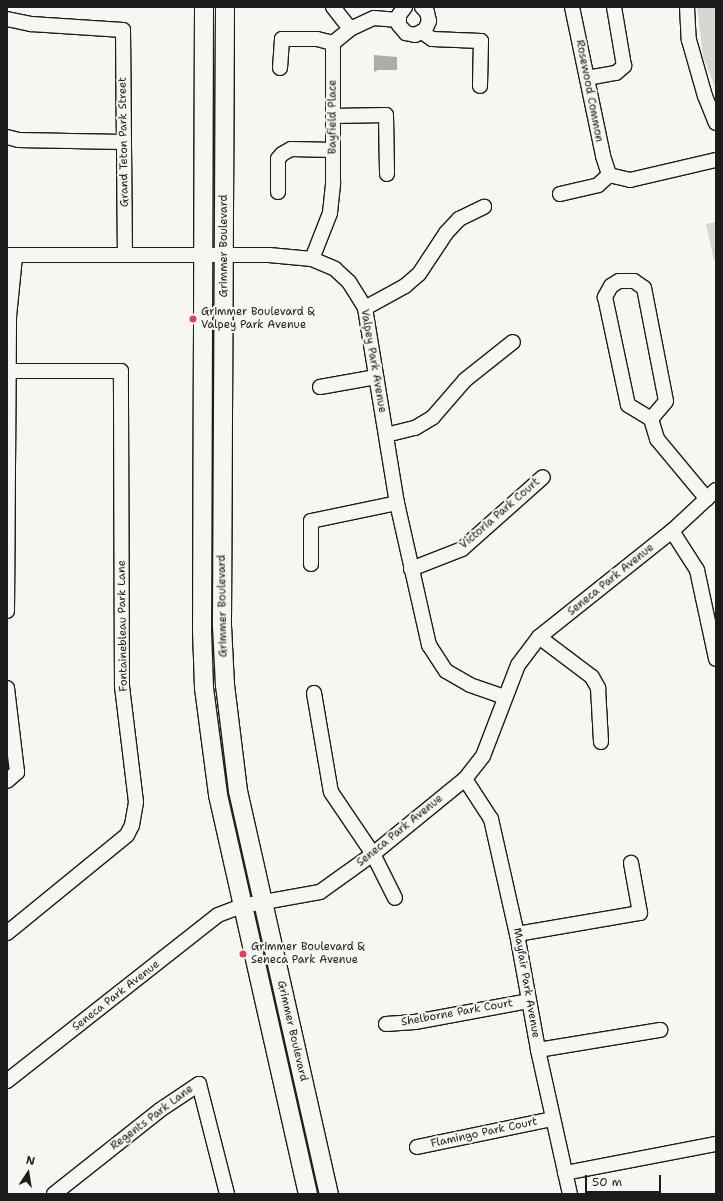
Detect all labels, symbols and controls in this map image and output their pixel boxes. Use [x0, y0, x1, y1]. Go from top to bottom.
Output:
street label: Rosewood Common [573, 39, 605, 143]
street label: Grand Teton Park Street [116, 77, 132, 207]
street label: Bayfield Place [326, 80, 340, 154]
street label: Grimmer Boulevard [217, 195, 231, 297]
place label: Grimmer Boulevard & Valpey Park Avenue [201, 306, 314, 332]
street label: Valpey Park Avenue [357, 308, 389, 414]
marker: Grimmer Boulevard & Valpey Park Avenue [188, 314, 198, 324]
street label: Victoria Park Court [457, 476, 543, 552]
street label: Seneca Park Avenue [565, 541, 657, 619]
street label: Grimmer Boulevard [216, 554, 230, 658]
street label: Fontainebleau Park Lane [115, 560, 131, 692]
street label: Seneca Park Avenue [354, 792, 446, 870]
street label: Mayfair Park Avenue [510, 927, 542, 1039]
place label: Grimmer Boulevard & Seneca Park Avenue [251, 941, 364, 967]
marker: Grimmer Boulevard & Seneca Park Avenue [238, 949, 248, 959]
street label: Seneca Park Avenue [70, 958, 162, 1034]
street label: Grimmer Boulevard [274, 979, 310, 1083]
street label: Shelborne Park Court [400, 997, 514, 1029]
street label: Regents Park Lane [108, 1083, 196, 1153]
street label: Flamingo Park Court [430, 1115, 538, 1151]
north arrow [8, 1153, 48, 1193]
text: N [25, 1153, 36, 1169]
scale bar [587, 1167, 663, 1193]
text: 50 m [592, 1174, 622, 1190]

